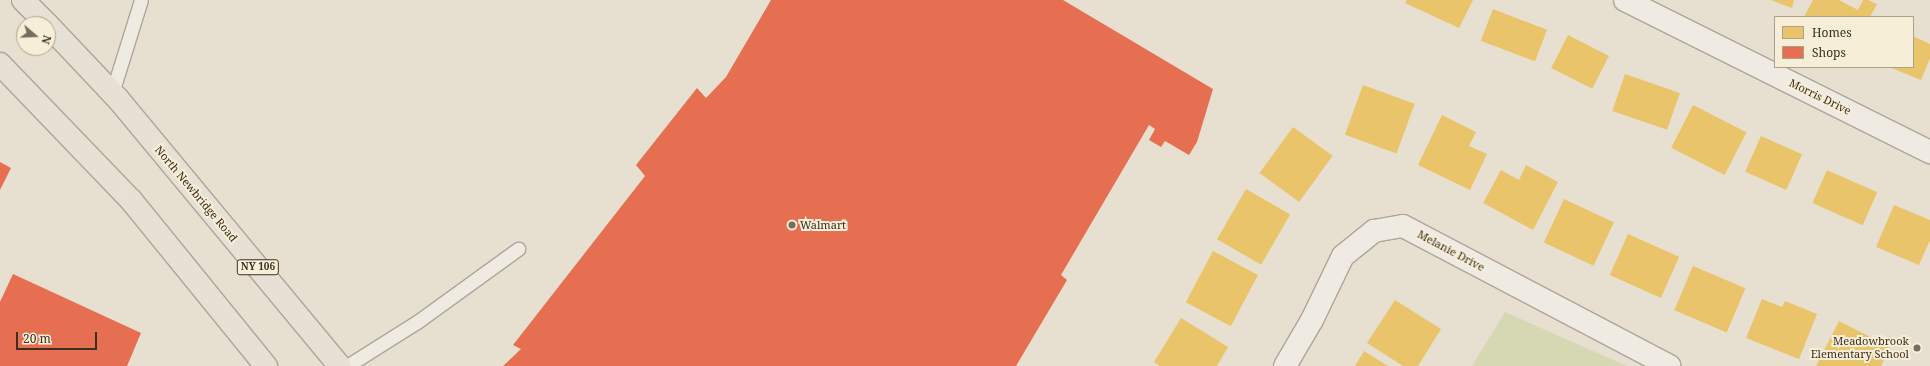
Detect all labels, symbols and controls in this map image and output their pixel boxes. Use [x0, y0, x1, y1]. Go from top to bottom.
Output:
north arrow [16, 16, 56, 56]
legend [1774, 16, 1914, 68]
text: Homes [1812, 24, 1852, 41]
text: N [38, 33, 55, 46]
text: Shops [1812, 44, 1846, 61]
street label: Morris Drive [1787, 76, 1853, 118]
street label: North Newbridge Road [152, 143, 240, 245]
place label: Walmart [800, 218, 846, 232]
marker: Walmart [787, 220, 797, 230]
street label: Melanie Drive [1415, 228, 1487, 274]
road number: NY 106 [236, 259, 280, 275]
scale bar [18, 324, 99, 350]
text: 20 m [23, 330, 51, 347]
place label: Meadowbrook Elementary School [1811, 335, 1909, 361]
marker: Meadowbrook Elementary School [1912, 343, 1922, 353]

